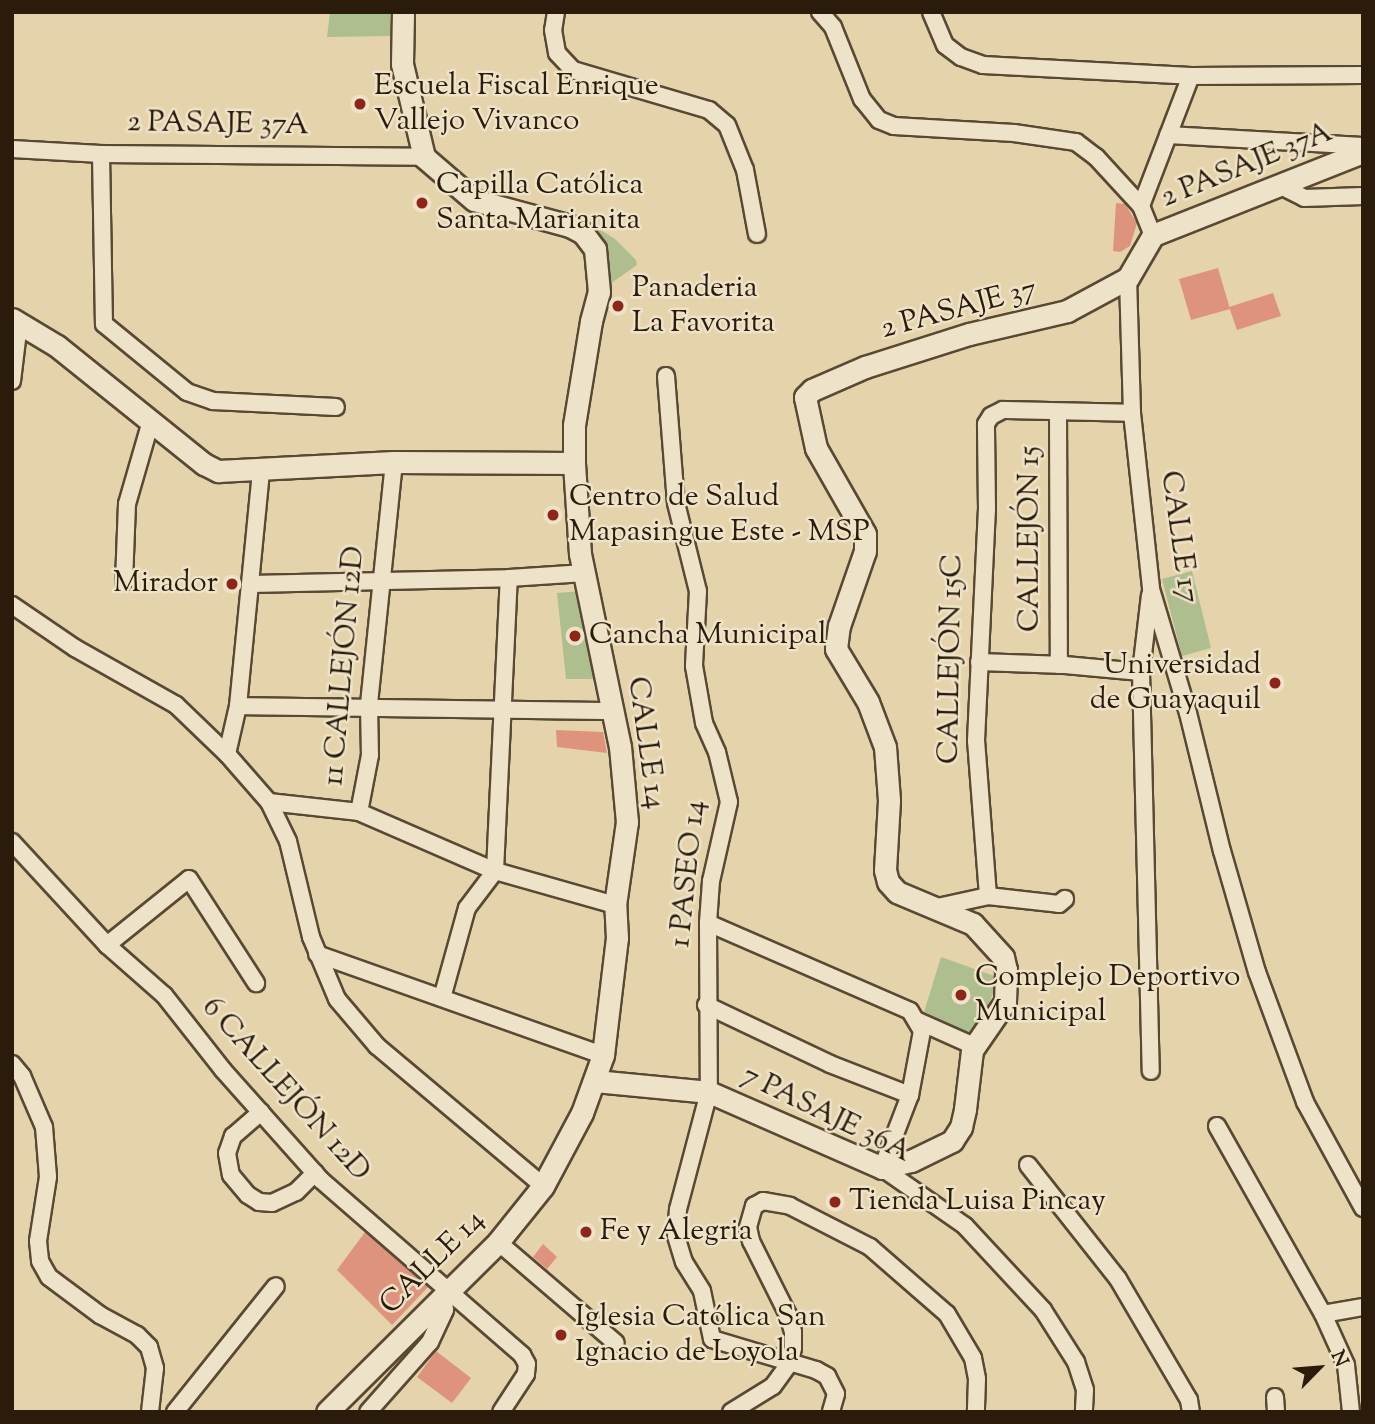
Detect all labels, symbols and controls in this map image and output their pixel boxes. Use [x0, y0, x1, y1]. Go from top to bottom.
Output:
place label: Escuela Fiscal Enrique Vallejo Vivanco [374, 69, 659, 140]
marker: Escuela Fiscal Enrique Vallejo Vivanco [352, 96, 368, 112]
street label: 2 PASAJE 37A [127, 105, 309, 145]
street label: 2 PASAJE 37A [1156, 115, 1338, 217]
place label: Capilla Católica Santa Marianita [436, 168, 643, 238]
marker: Capilla Católica Santa Marianita [414, 195, 430, 211]
place label: Panaderia La Favorita [632, 271, 775, 342]
street label: 2 PASAJE 37 [877, 272, 1041, 348]
marker: Panaderia La Favorita [610, 298, 626, 314]
street label: CALLEJÓN 15 [1013, 446, 1049, 632]
street label: CALLE 17 [1151, 469, 1205, 605]
place label: Centro de Salud Mapasingue Este - MSP [569, 480, 870, 550]
marker: Centro de Salud Mapasingue Este - MSP [543, 505, 563, 525]
street label: 11 CALLEJÓN 12D [317, 545, 373, 787]
street label: CALLEJÓN 15C [932, 554, 972, 764]
place label: Mirador [113, 566, 218, 602]
marker: Mirador [224, 576, 240, 592]
place label: Cancha Municipal [589, 618, 827, 654]
marker: Cancha Municipal [567, 628, 583, 644]
place label: Universidad de Guayaquil [1090, 648, 1261, 718]
street label: CALLE 14 [618, 675, 672, 811]
marker: Universidad de Guayaquil [1267, 675, 1283, 691]
street label: 1 PASEO 14 [663, 799, 715, 949]
place label: Complejo Deportivo Municipal [975, 960, 1240, 1030]
marker: Complejo Deportivo Municipal [953, 987, 969, 1003]
street label: 6 CALLEJÓN 12D [193, 991, 377, 1189]
street label: 7 PASAJE 36A [735, 1058, 917, 1172]
place label: Tienda Luisa Pincay [849, 1184, 1106, 1220]
marker: Tienda Luisa Pincay [827, 1194, 843, 1210]
street label: CALLE 14 [373, 1203, 493, 1323]
place label: Fe y Alegria [600, 1214, 753, 1250]
marker: Fe y Alegria [578, 1224, 594, 1240]
place label: Iglesia Católica San Ignacio de Loyola [575, 1300, 826, 1370]
marker: Iglesia Católica San Ignacio de Loyola [553, 1327, 569, 1343]
north arrow [1284, 1333, 1354, 1403]
text: N [1323, 1346, 1354, 1371]

